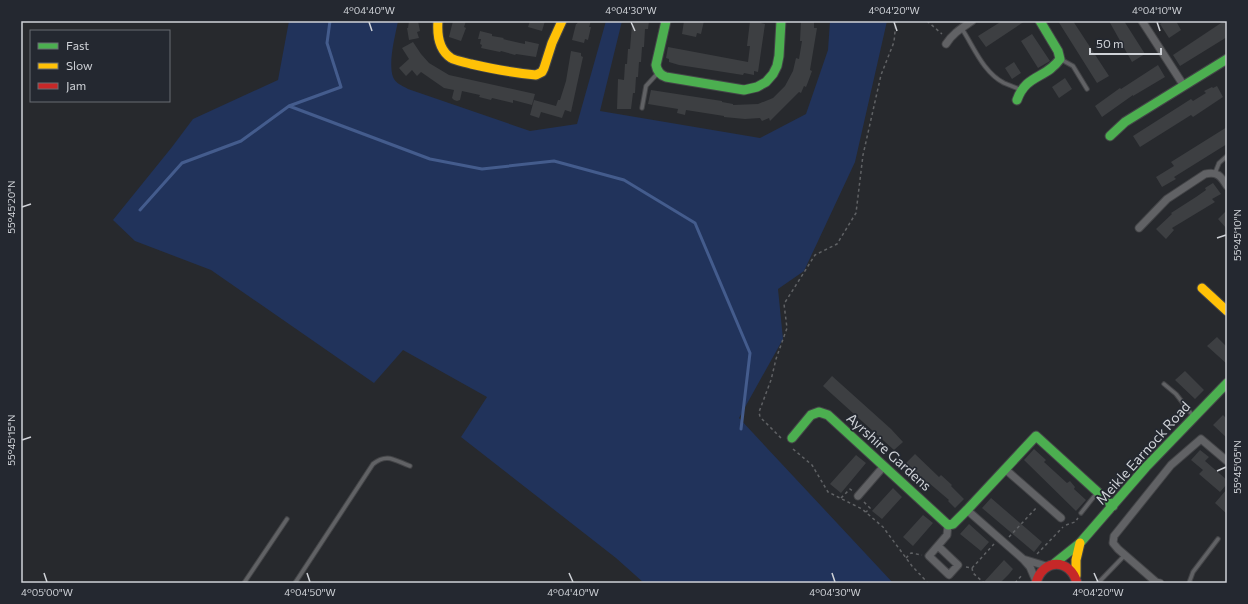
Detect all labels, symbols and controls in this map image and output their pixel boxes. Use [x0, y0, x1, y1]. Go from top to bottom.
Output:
text: 4°04'40"W [343, 4, 395, 16]
text: 4°04'30"W [605, 4, 657, 16]
text: 4°04'20"W [868, 4, 920, 16]
text: 4°04'10"W [1132, 4, 1182, 16]
legend [30, 30, 170, 102]
scale bar [1090, 30, 1161, 56]
text: 50 m [1096, 36, 1124, 50]
text: Fast [66, 38, 89, 52]
text: Slow [66, 58, 93, 72]
text: Jam [66, 78, 86, 93]
text: 55°45'20"N [5, 180, 17, 234]
text: 55°45'10"N [1231, 209, 1243, 261]
street label: Meikle Earnock Road [1092, 398, 1193, 508]
street label: Ayrshire Gardens [844, 409, 935, 494]
text: 55°45'15"N [5, 414, 17, 466]
text: 55°45'05"N [1231, 440, 1243, 494]
text: 4°05'00"W [21, 586, 73, 598]
text: 4°04'50"W [284, 586, 336, 598]
text: 4°04'40"W [547, 586, 599, 598]
text: 4°04'30"W [809, 586, 861, 598]
text: 4°04'20"W [1072, 586, 1124, 598]

